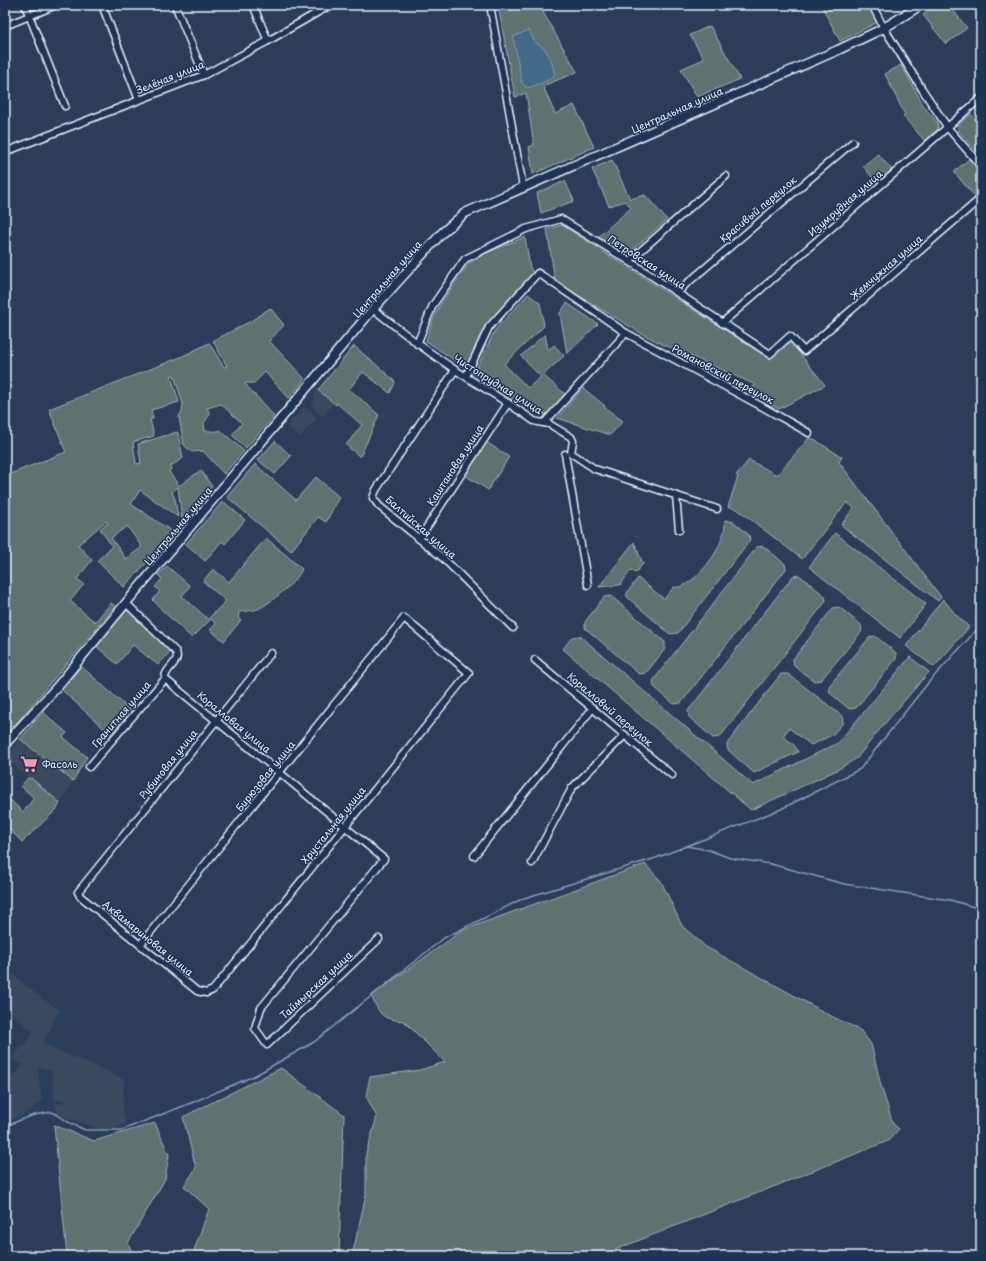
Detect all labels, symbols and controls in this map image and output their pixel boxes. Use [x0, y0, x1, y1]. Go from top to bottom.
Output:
street label: Зелёная улица [133, 56, 207, 97]
street label: Центральная улица [629, 82, 726, 136]
street label: Изумрудная улица [804, 165, 887, 240]
street label: Красивый переулок [716, 172, 800, 246]
street label: Жемчужная улица [846, 230, 926, 302]
street label: Петровская улица [605, 231, 690, 293]
street label: Центральная улица [349, 236, 425, 321]
street label: Романовский переулок [669, 340, 777, 408]
street label: Чистопрудная улица [450, 350, 546, 418]
street label: Каштановая улица [423, 421, 487, 508]
street label: Центральная улица [140, 483, 216, 568]
street label: Балтийская улица [383, 492, 461, 562]
street label: Коралловый переулок [564, 668, 656, 750]
street label: Гранитная улица [88, 677, 154, 750]
street label: Коралловая улица [194, 687, 275, 757]
street label: Рубиновая улица [135, 725, 202, 802]
street label: Бирюзовая улица [231, 736, 298, 814]
supermarket icon: Фасоль [19, 754, 39, 774]
place label: Фасоль [42, 756, 78, 771]
street label: Хрустальная улица [297, 782, 369, 866]
street label: Аквамариновая улица [100, 896, 198, 980]
street label: Таймырская улица [276, 947, 356, 1022]

